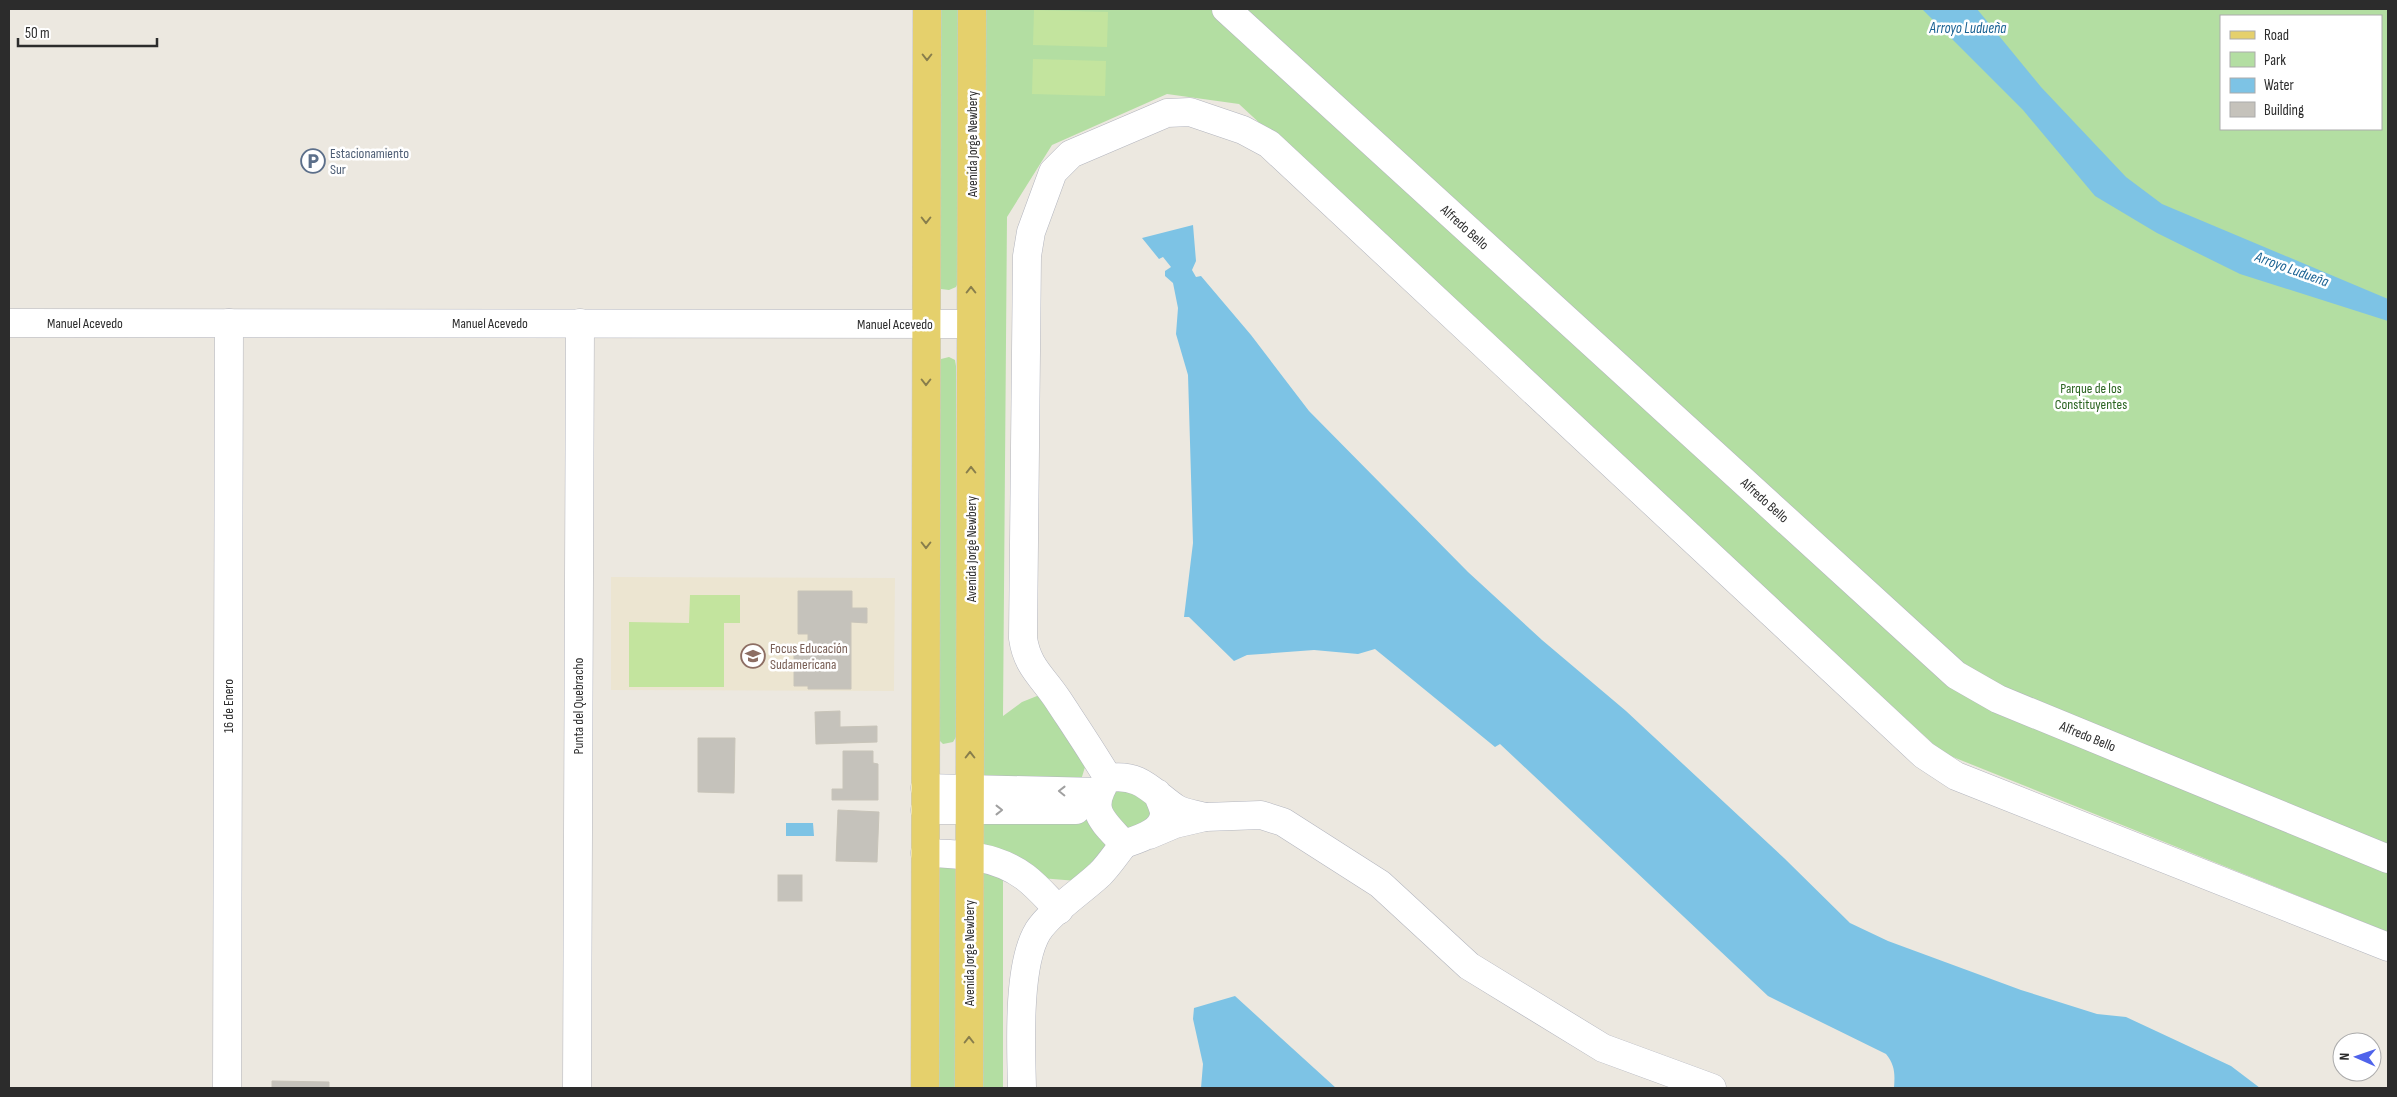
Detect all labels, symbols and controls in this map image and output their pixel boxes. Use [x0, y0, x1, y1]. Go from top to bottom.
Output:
scale bar [18, 15, 156, 47]
legend [2220, 15, 2382, 130]
water label: Arroyo Ludueña [1929, 19, 2006, 38]
text: 50 m [25, 24, 50, 43]
text: Road [2264, 26, 2289, 45]
text: Park [2264, 51, 2286, 70]
one-way arrow [922, 54, 932, 62]
text: Water [2264, 76, 2295, 95]
street label: Avenida Jorge Newbery [964, 90, 981, 198]
text: Building [2264, 101, 2304, 120]
place label: Estacionamiento Sur [330, 145, 409, 178]
parking icon: Estacionamiento Sur [300, 148, 326, 174]
street label: Alfredo Bello [1436, 201, 1492, 254]
one-way arrow [921, 216, 931, 224]
water label: Arroyo Ludueña [2252, 247, 2331, 292]
one-way arrow [966, 285, 976, 293]
street label: Manuel Acevedo [47, 315, 123, 332]
street label: Manuel Acevedo [452, 315, 528, 332]
street label: Manuel Acevedo [857, 316, 933, 333]
one-way arrow [921, 379, 931, 387]
park label: Parque de los Constituyentes [2055, 380, 2127, 413]
one-way arrow [966, 465, 976, 473]
street label: Alfredo Bello [1736, 474, 1792, 527]
street label: Avenida Jorge Newbery [963, 495, 980, 603]
one-way arrow [921, 542, 931, 549]
place label: Focus Educación Sudamericana [770, 640, 848, 673]
school or university icon: Focus Educación Sudamericana [740, 643, 766, 669]
street label: Punta del Quebracho [570, 657, 587, 754]
street label: 16 de Enero [220, 679, 237, 733]
street label: Alfredo Bello [2056, 717, 2119, 755]
one-way arrow [965, 750, 975, 758]
one-way arrow [1058, 786, 1066, 796]
one-way arrow [996, 805, 1004, 815]
street label: Avenida Jorge Newbery [961, 899, 978, 1007]
north arrow [2332, 1032, 2382, 1082]
one-way arrow [964, 1035, 974, 1043]
text: N [2336, 1053, 2353, 1061]

